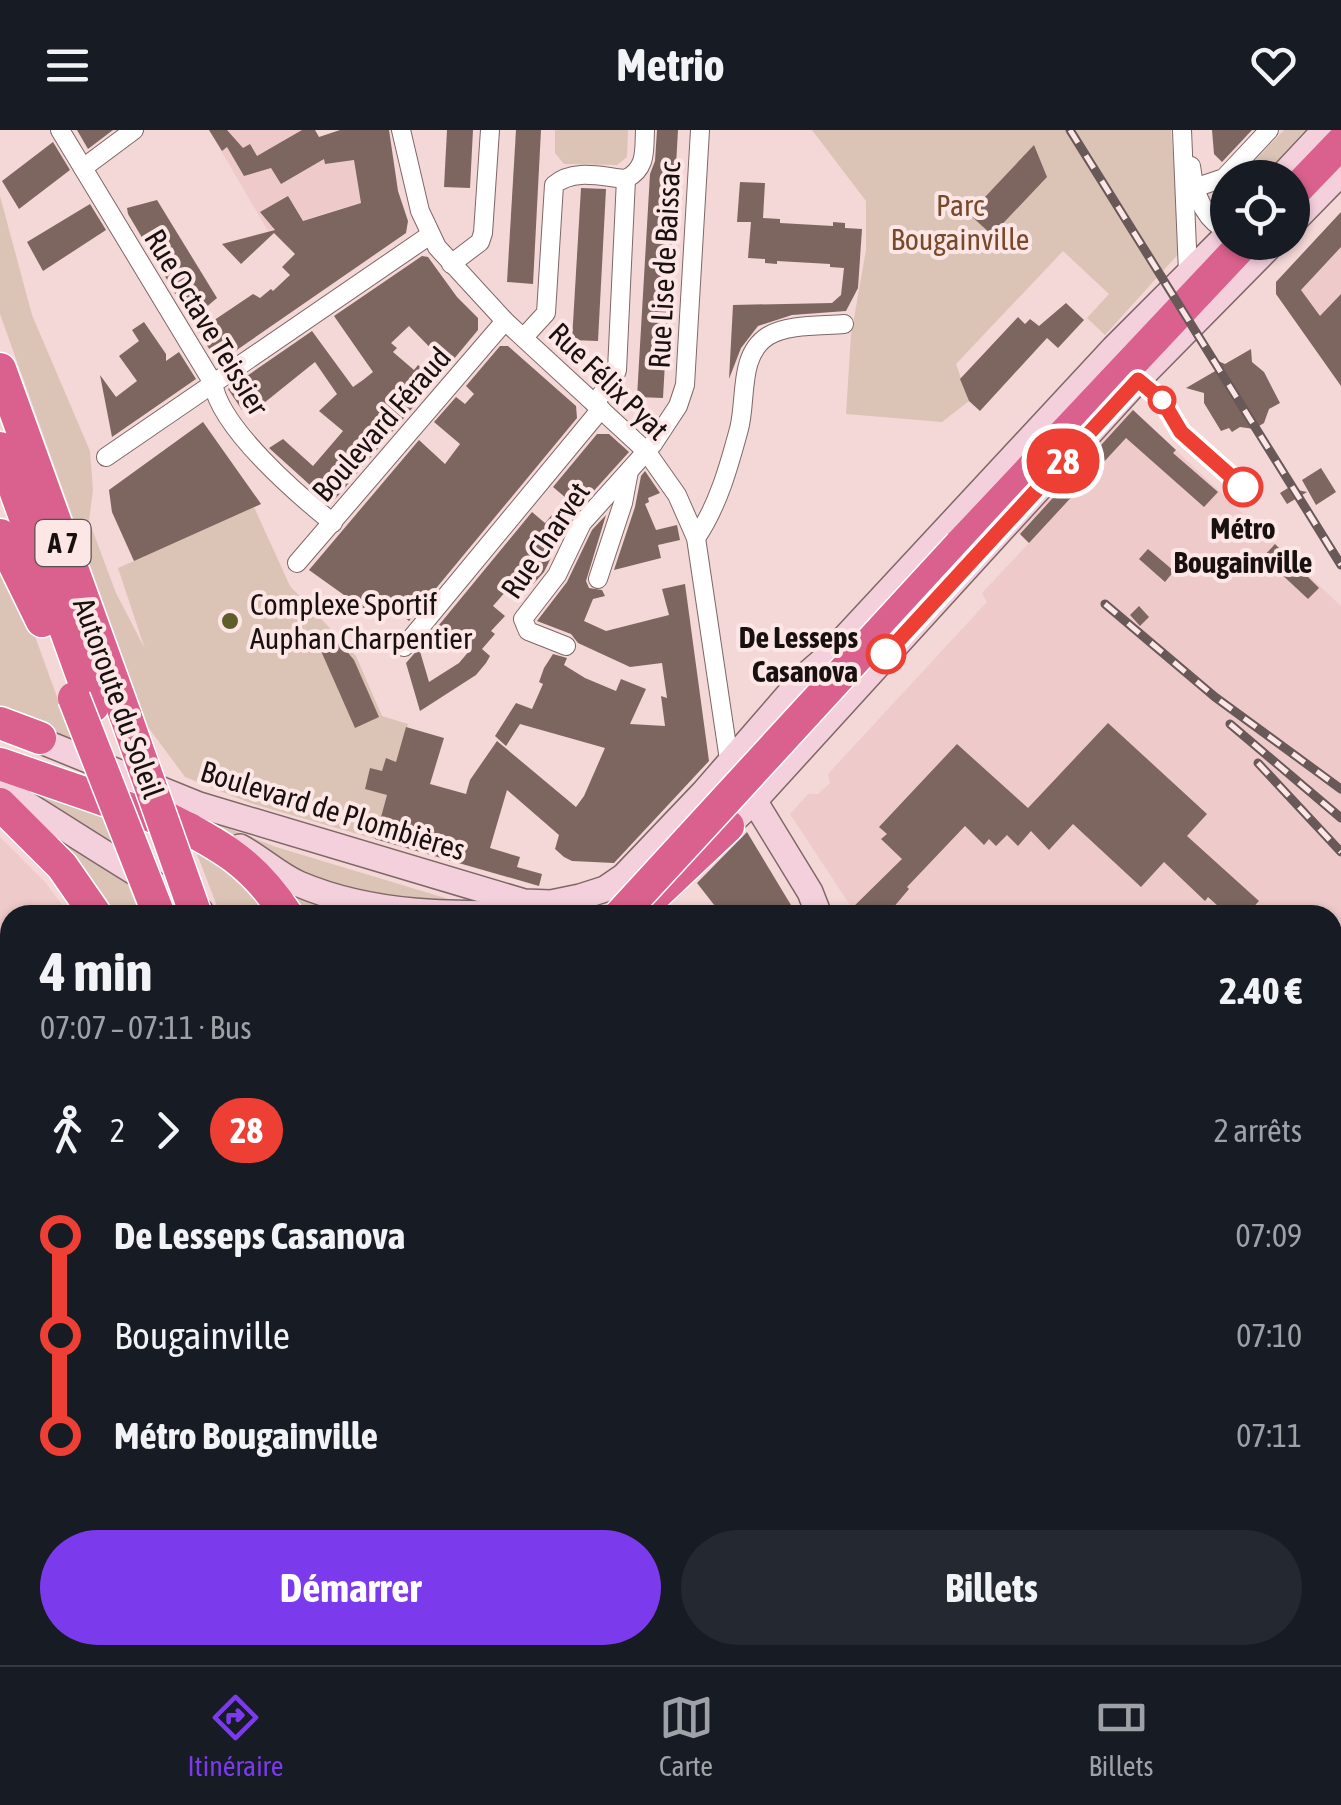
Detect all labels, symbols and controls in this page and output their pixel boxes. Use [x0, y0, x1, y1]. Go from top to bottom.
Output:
icon: menu [40, 38, 95, 93]
icon: heart [1246, 38, 1301, 93]
text: Metrio [616, 39, 725, 91]
street label: Rue Lise de Baissac [642, 160, 686, 369]
map controls [1210, 160, 1310, 260]
button: locate [1210, 160, 1310, 260]
park label: Parc Bougainville [891, 188, 1030, 256]
street label: Rue Octave Teissier [138, 223, 276, 422]
street label: Rue Félix Pyat [542, 316, 676, 446]
street label: Boulevard Féraud [305, 340, 457, 508]
unlabelled marker [1149, 387, 1175, 413]
line badge: 28 [1018, 428, 1108, 494]
text: 28 [1047, 441, 1079, 481]
marker: Métro Bougainville [1224, 468, 1262, 506]
street label: Rue Charvet [494, 476, 596, 604]
place label: Métro Bougainville [1174, 511, 1313, 579]
road number: A 7 [36, 520, 90, 566]
place label: Complexe Sportif Auphan Charpentier [250, 587, 473, 655]
street label: Autoroute du Soleil [67, 593, 171, 803]
marker: Complexe Sportif Auphan Charpentier [219, 610, 241, 632]
place label: De Lesseps Casanova [739, 620, 858, 688]
marker: De Lesseps Casanova [867, 635, 905, 673]
street label: Boulevard de Plombières [197, 754, 469, 866]
text: 4 min [40, 940, 152, 1003]
text: 2.40 € [1219, 969, 1302, 1012]
text: 07:07 – 07:11 · Bus [40, 1009, 251, 1046]
icon: walk [40, 1103, 95, 1158]
icon: forward [140, 1103, 195, 1158]
text: 28 [230, 1110, 263, 1150]
text: 2 [110, 1112, 125, 1149]
text: 2 arrêts [1214, 1112, 1302, 1149]
text: De Lesseps Casanova [114, 1214, 405, 1257]
text: 07:09 [1236, 1217, 1302, 1254]
text: Bougainville [114, 1314, 290, 1357]
text: 07:10 [1236, 1317, 1302, 1354]
text: Métro Bougainville [114, 1414, 378, 1457]
text: 07:11 [1236, 1417, 1302, 1454]
button: Démarrer [40, 1530, 661, 1645]
button: Billets [681, 1530, 1302, 1645]
tab: Itinéraire [187, 1690, 284, 1782]
tab: Carte [659, 1690, 714, 1782]
tab: Billets [1089, 1690, 1153, 1782]

